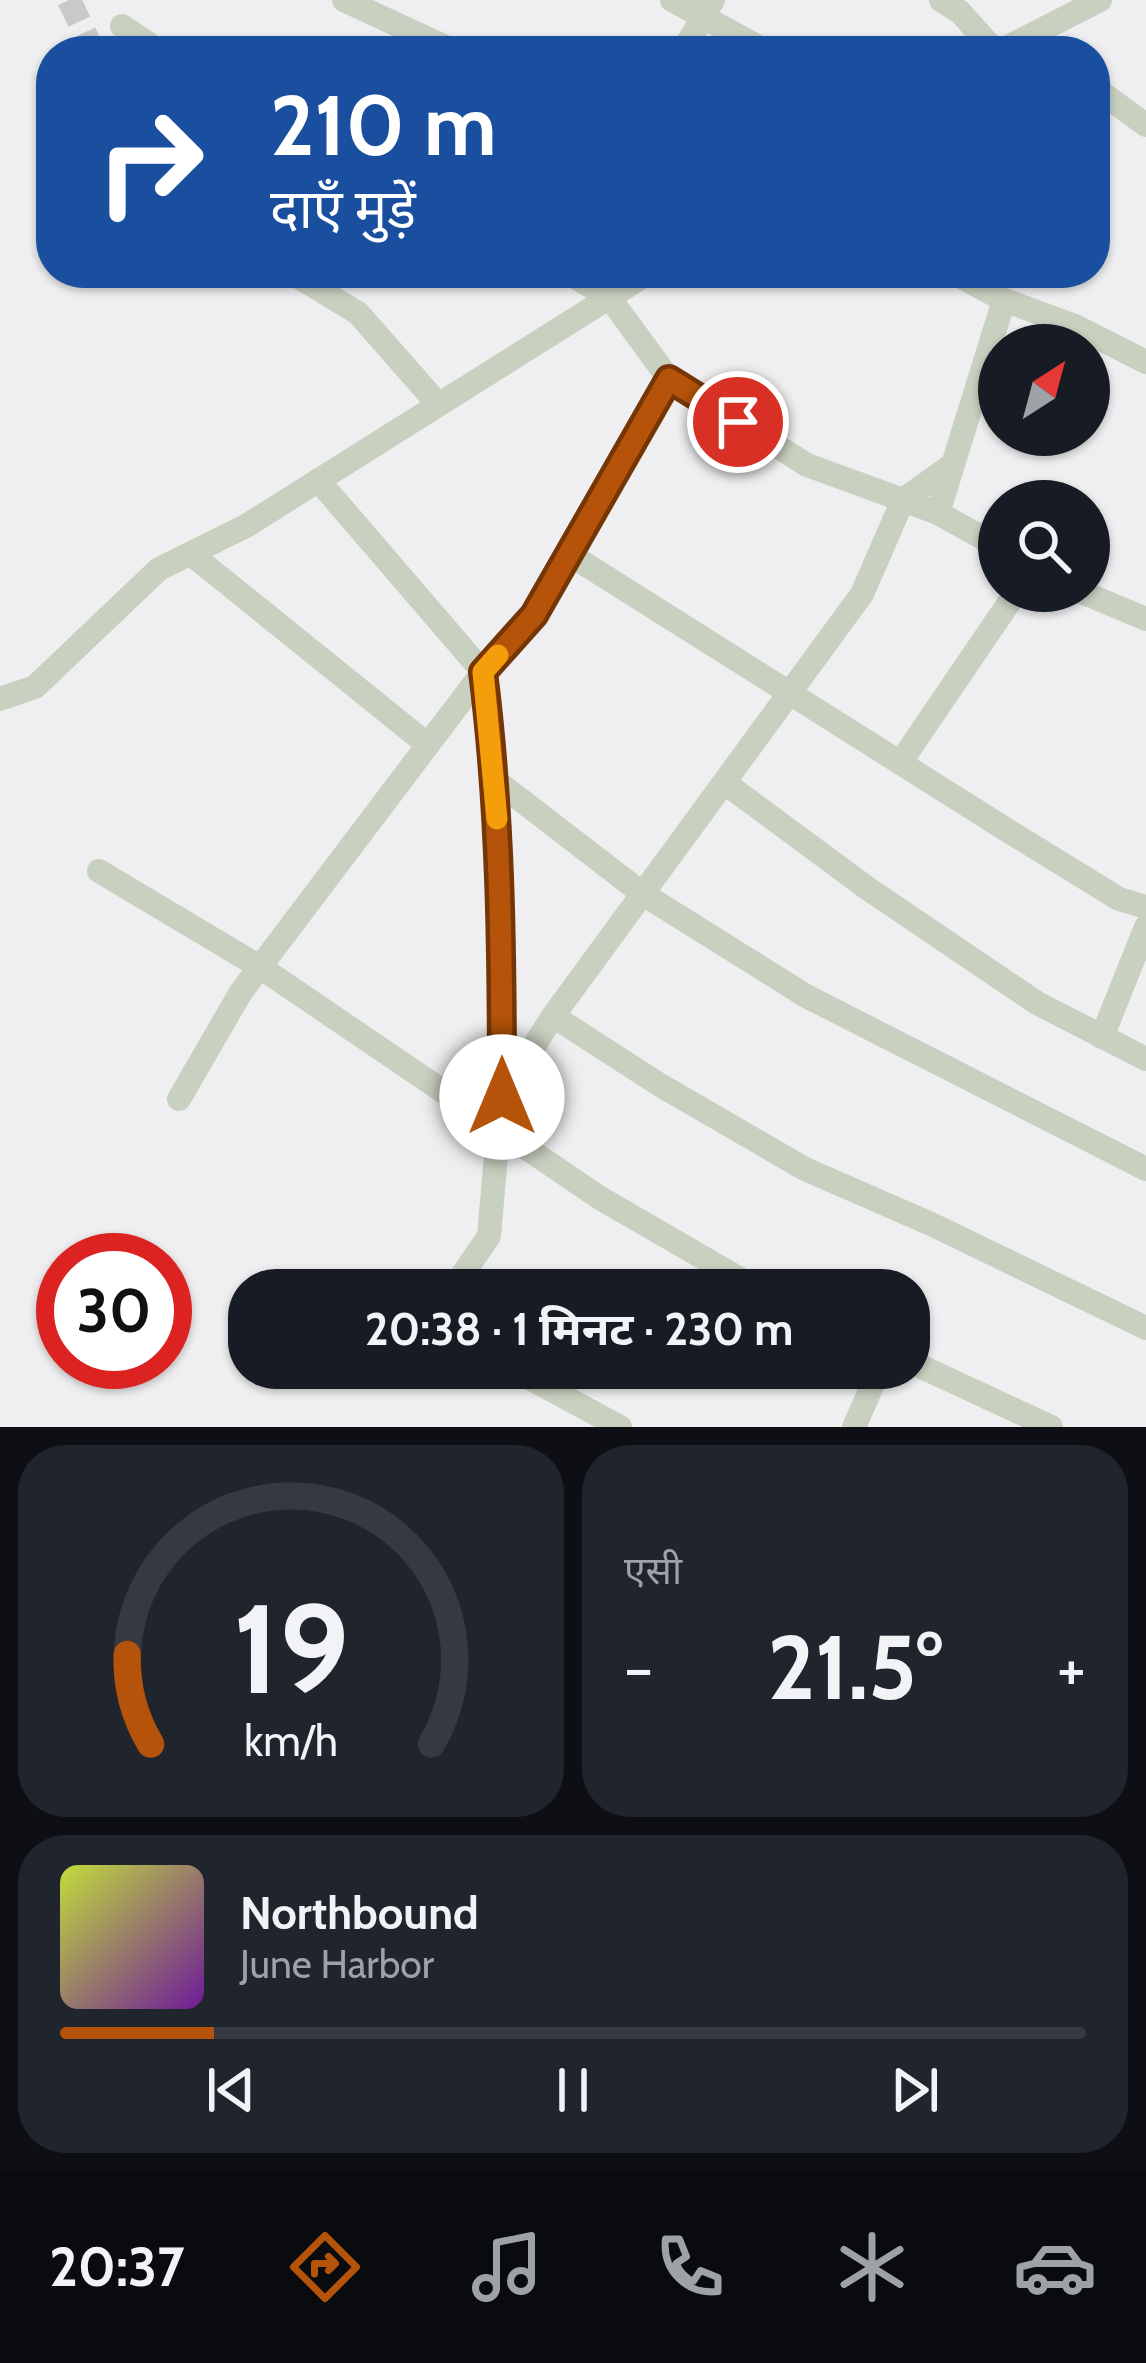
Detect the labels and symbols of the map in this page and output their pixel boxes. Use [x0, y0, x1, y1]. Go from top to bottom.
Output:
north arrow [978, 324, 1110, 456]
pin [687, 371, 789, 473]
position arrow [439, 1034, 565, 1160]
speed limit sign: 30 [36, 1233, 192, 1389]

